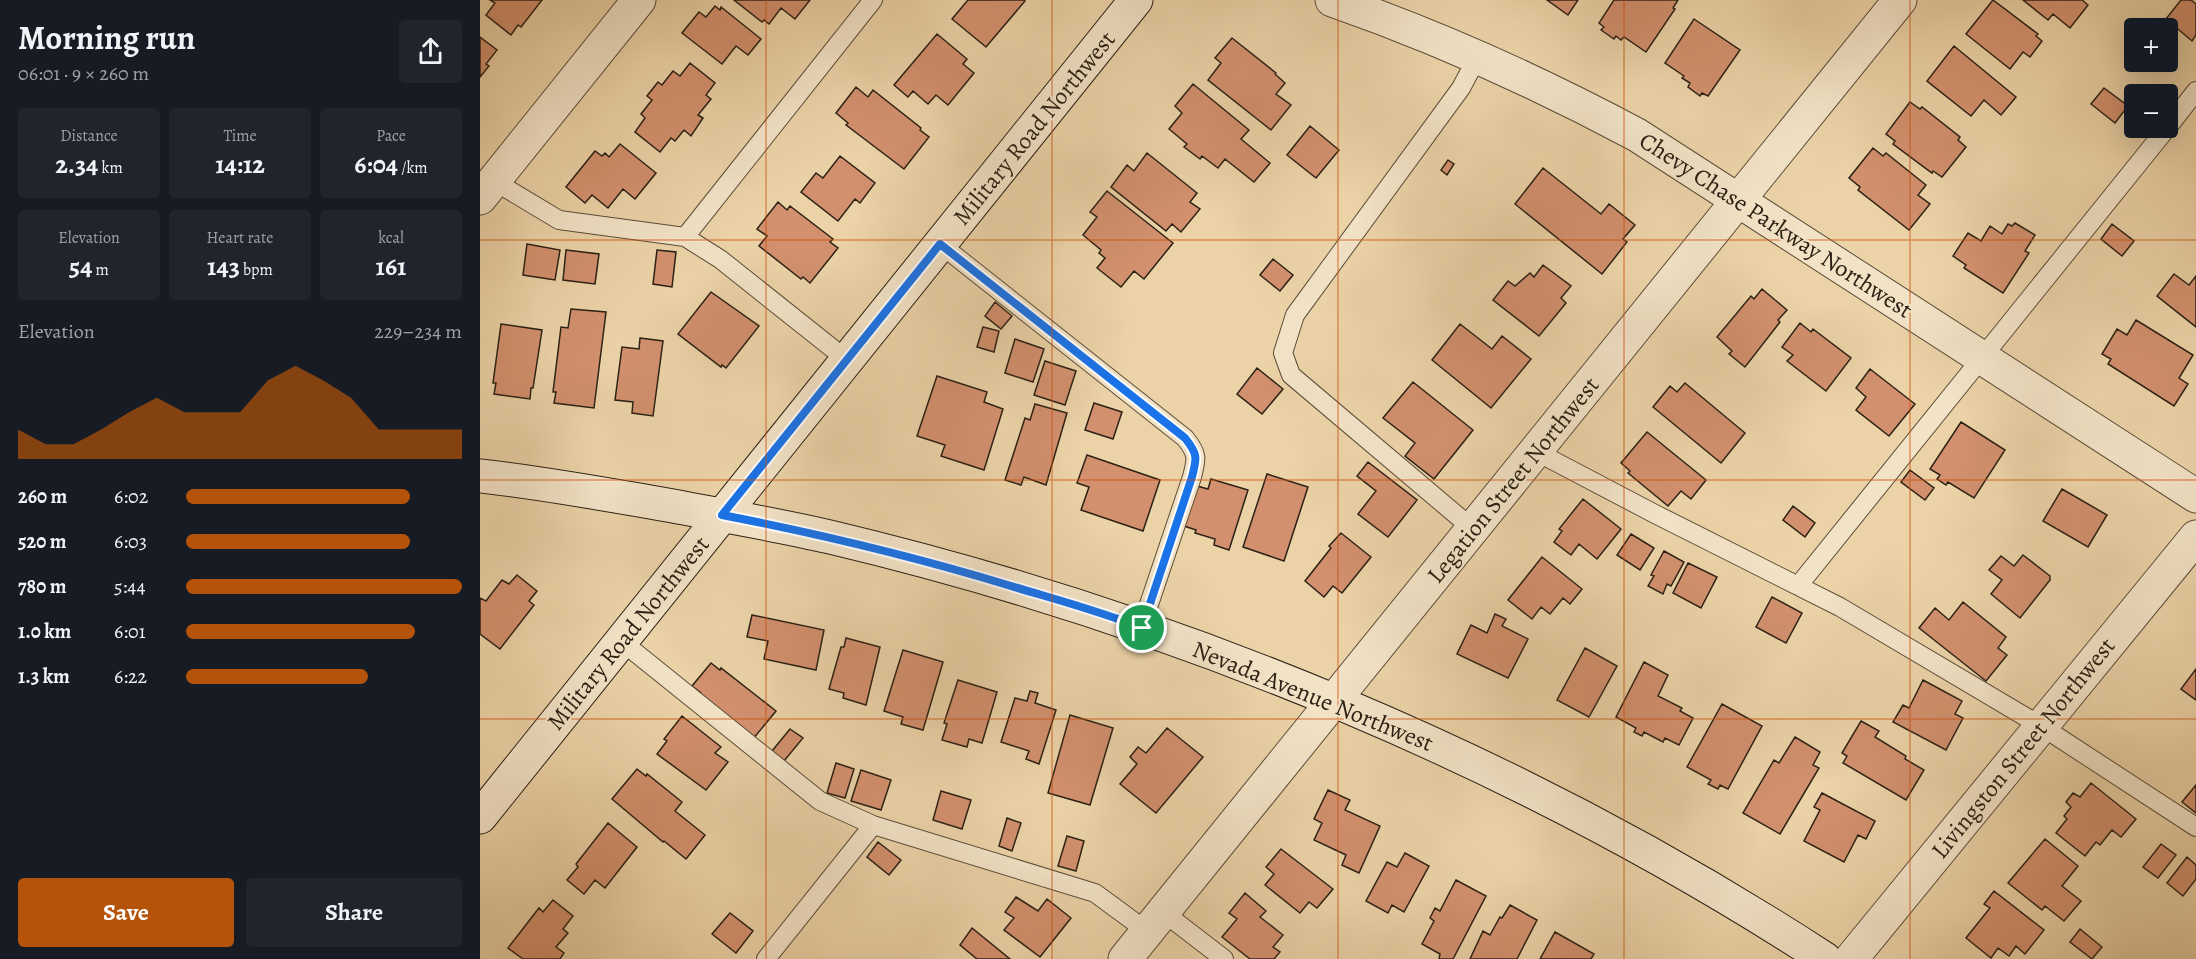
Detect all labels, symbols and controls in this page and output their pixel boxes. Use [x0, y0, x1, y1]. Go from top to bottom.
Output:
text: Morning run [18, 15, 195, 60]
map controls [2124, 18, 2178, 138]
button: + [2124, 18, 2178, 72]
button: share [399, 20, 462, 83]
street label: Military Road Northwest [946, 24, 1122, 232]
text: 06:01 · 9 × 260 m [18, 60, 149, 87]
button: − [2124, 84, 2178, 138]
text: Distance [60, 125, 118, 147]
text: Time [223, 125, 257, 147]
text: Pace [376, 125, 406, 147]
street label: Chevy Chase Parkway Northwest [1633, 125, 1919, 326]
text: 2.34 [55, 147, 98, 182]
text: 14:12 [215, 147, 265, 182]
text: 6:04 [354, 147, 398, 182]
text: km [98, 157, 123, 179]
text: /km [398, 157, 428, 179]
text: Elevation [58, 227, 120, 249]
text: Heart rate [207, 227, 273, 249]
text: kcal [378, 227, 404, 249]
text: 54 [69, 249, 92, 284]
text: 143 [207, 249, 240, 284]
text: 161 [376, 249, 406, 284]
text: m [92, 259, 109, 281]
text: bpm [240, 259, 273, 281]
text: Elevation [18, 318, 95, 345]
text: 229–234 m [374, 318, 462, 345]
street label: Legation Street Northwest [1420, 370, 1606, 590]
text: 260 m [18, 483, 67, 510]
text: 6:02 [114, 483, 148, 510]
text: 520 m [18, 528, 67, 555]
text: 6:03 [114, 528, 147, 555]
street label: Military Road Northwest [540, 529, 716, 737]
text: 780 m [18, 573, 66, 600]
text: 5:44 [114, 573, 145, 600]
pin [1116, 602, 1167, 653]
icon: arrive [1125, 611, 1158, 644]
text: 1.0 km [18, 618, 71, 645]
text: 6:01 [114, 618, 146, 645]
street label: Livingston Street Northwest [1924, 631, 2122, 865]
street label: Nevada Avenue Northwest [1188, 633, 1438, 759]
text: 1.3 km [18, 663, 70, 690]
text: 6:22 [114, 663, 147, 690]
button: Save [18, 878, 234, 947]
button: Share [246, 878, 462, 947]

